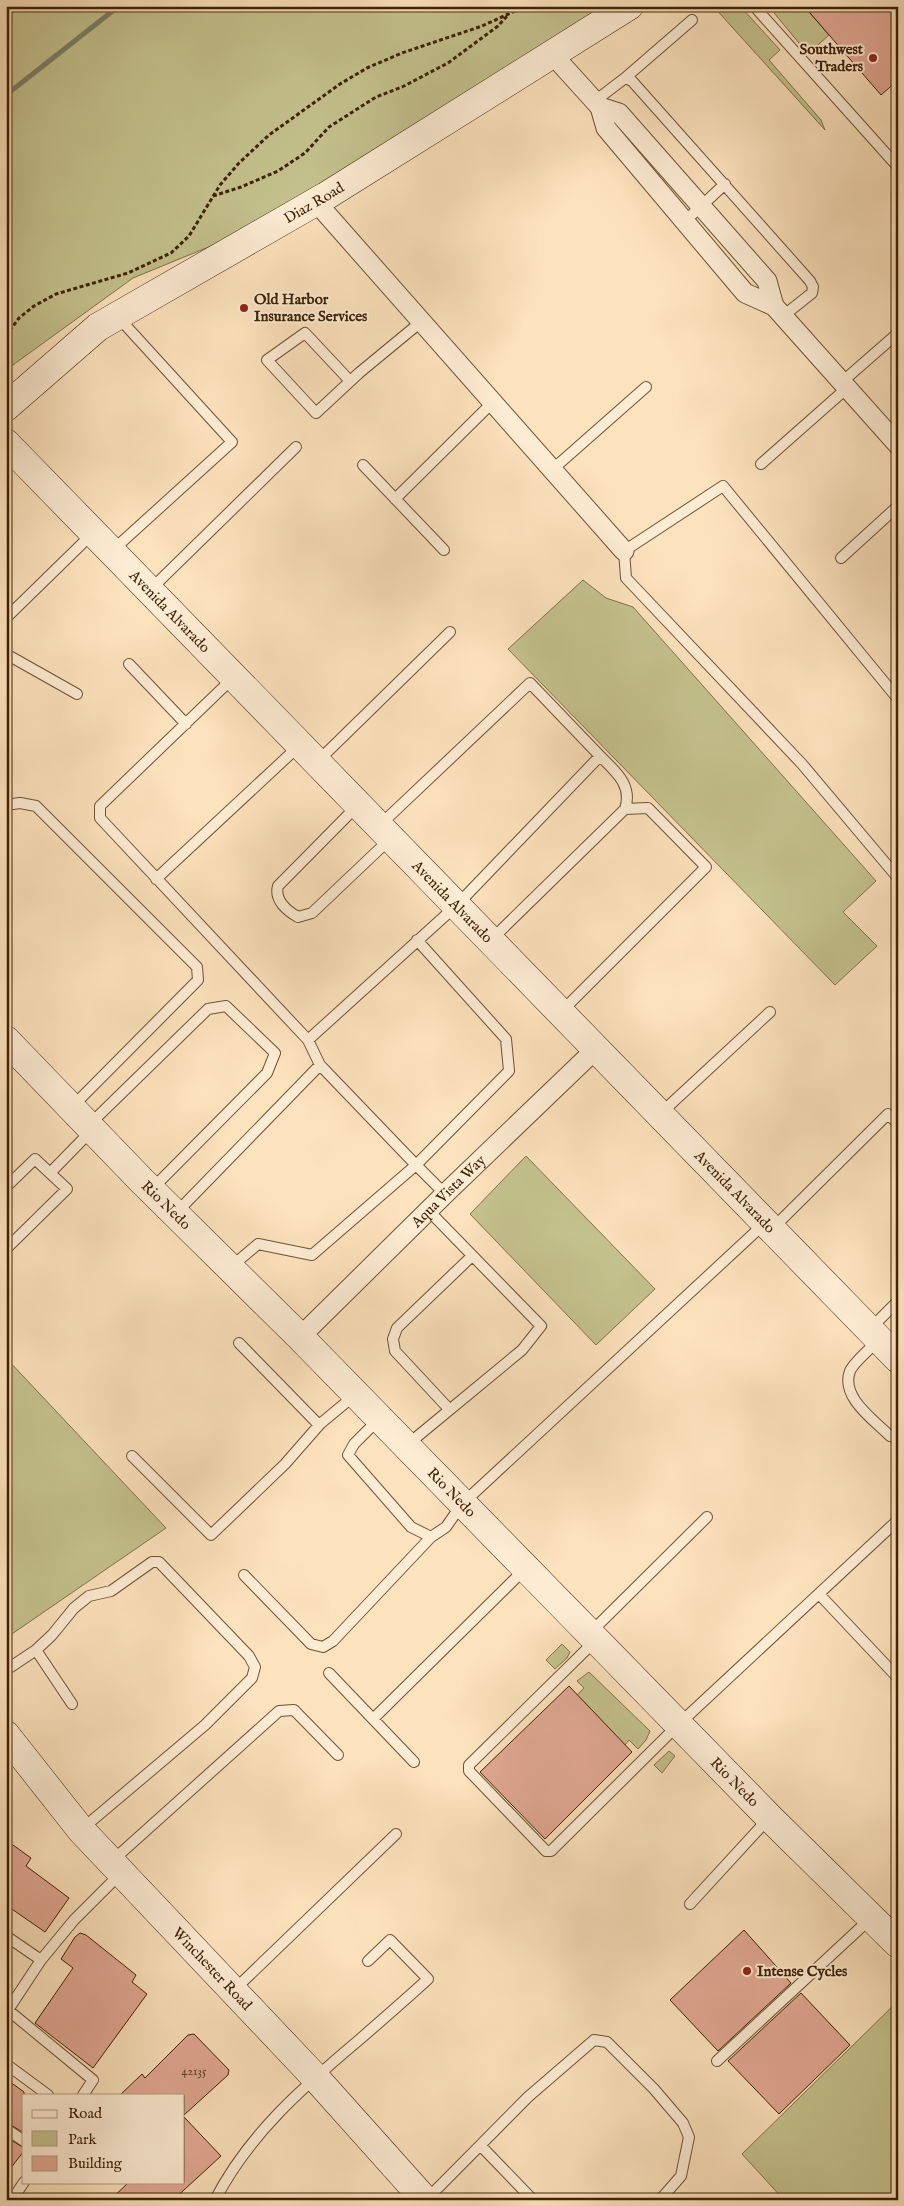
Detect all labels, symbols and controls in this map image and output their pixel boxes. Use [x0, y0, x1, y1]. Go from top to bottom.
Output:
place label: Southwest Traders [800, 40, 864, 76]
marker: Southwest Traders [867, 52, 879, 64]
street label: Diaz Road [281, 177, 349, 228]
place label: Old Harbor Insurance Services [254, 290, 368, 326]
marker: Old Harbor Insurance Services [238, 302, 250, 314]
street label: Avenida Alvarado [124, 566, 214, 657]
street label: Avenida Alvarado [407, 856, 497, 947]
street label: Avenida Alvarado [689, 1146, 779, 1237]
street label: Aqua Vista Way [407, 1151, 490, 1233]
street label: Rio Nedo [137, 1177, 195, 1234]
street label: Rio Nedo [423, 1464, 480, 1521]
street label: Rio Nedo [706, 1753, 763, 1811]
street label: Winchester Road [168, 1923, 257, 2015]
place label: Intense Cycles [757, 1962, 848, 1981]
marker: Intense Cycles [741, 1965, 753, 1977]
house number: 42135 [182, 2064, 207, 2079]
legend [22, 2094, 185, 2184]
text: Road [68, 2104, 103, 2123]
text: Park [68, 2130, 98, 2149]
text: Building [68, 2154, 123, 2173]

